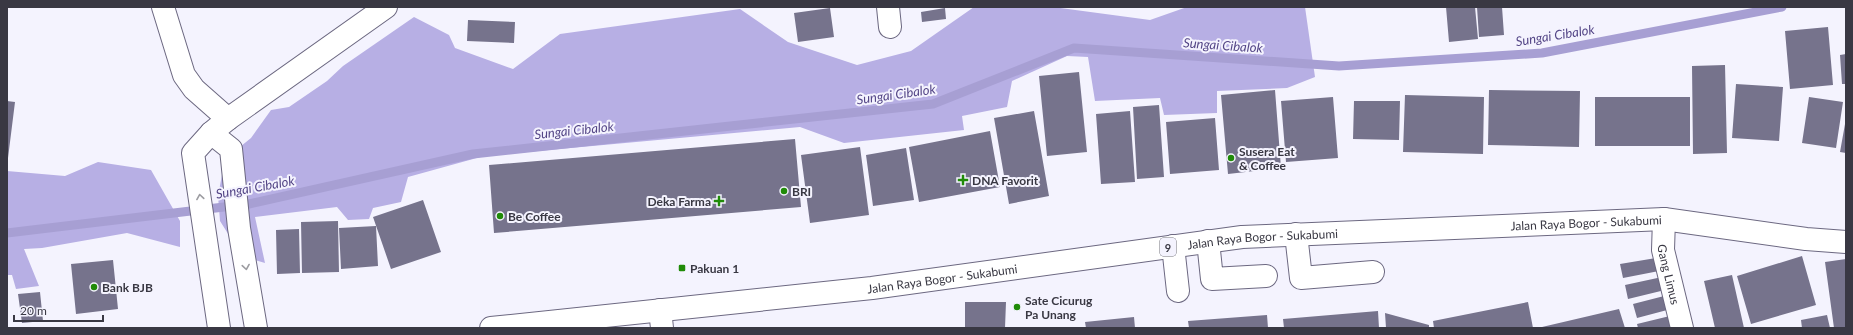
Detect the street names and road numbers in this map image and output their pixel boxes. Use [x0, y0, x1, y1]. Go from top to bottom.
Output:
street label: Jalan Raya Bogor - Sukabumi [1510, 212, 1662, 233]
street label: Jalan Raya Bogor - Sukabumi [1186, 225, 1338, 252]
road number: 9 [1160, 238, 1176, 256]
street label: Gang Limus [1655, 244, 1683, 306]
street label: Jalan Raya Bogor - Sukabumi [866, 261, 1018, 296]

